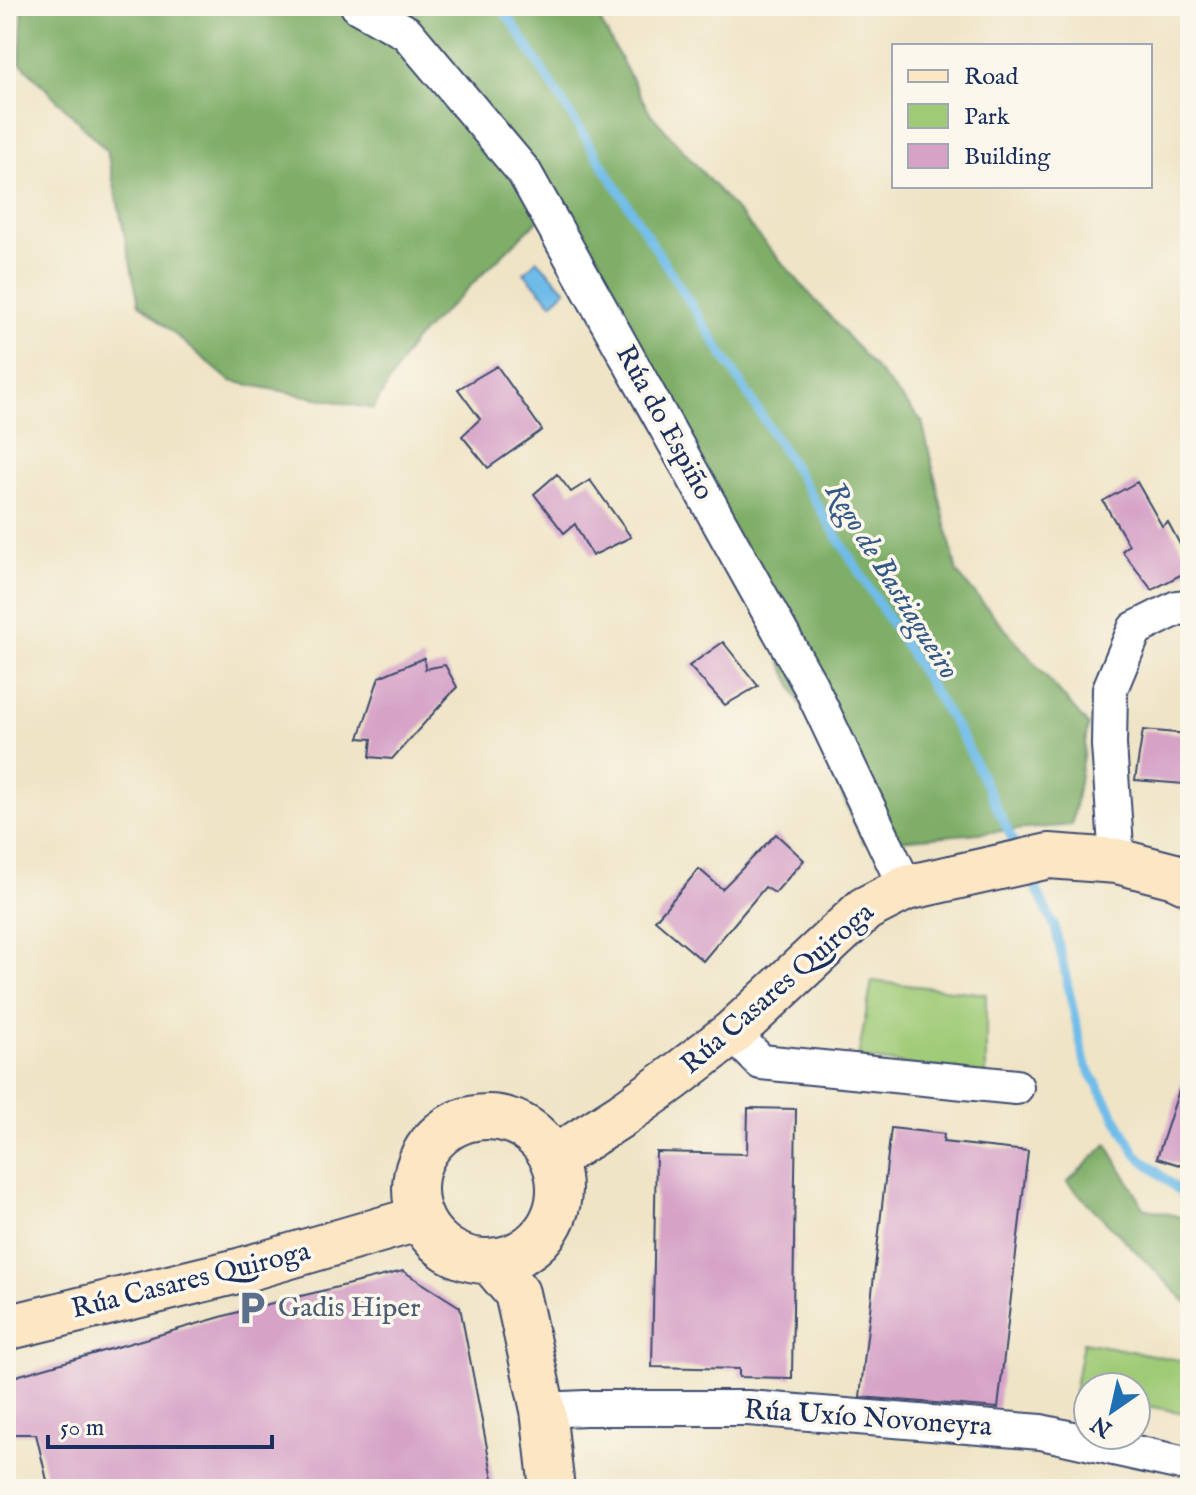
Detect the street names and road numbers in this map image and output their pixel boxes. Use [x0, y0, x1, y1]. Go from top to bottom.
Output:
street label: Rúa do Espiño [607, 339, 721, 507]
street label: Rúa Casares Quiroga [674, 895, 882, 1082]
street label: Rúa Casares Quiroga [68, 1234, 315, 1328]
street label: Rúa Uxío Novoneyra [743, 1393, 994, 1445]

